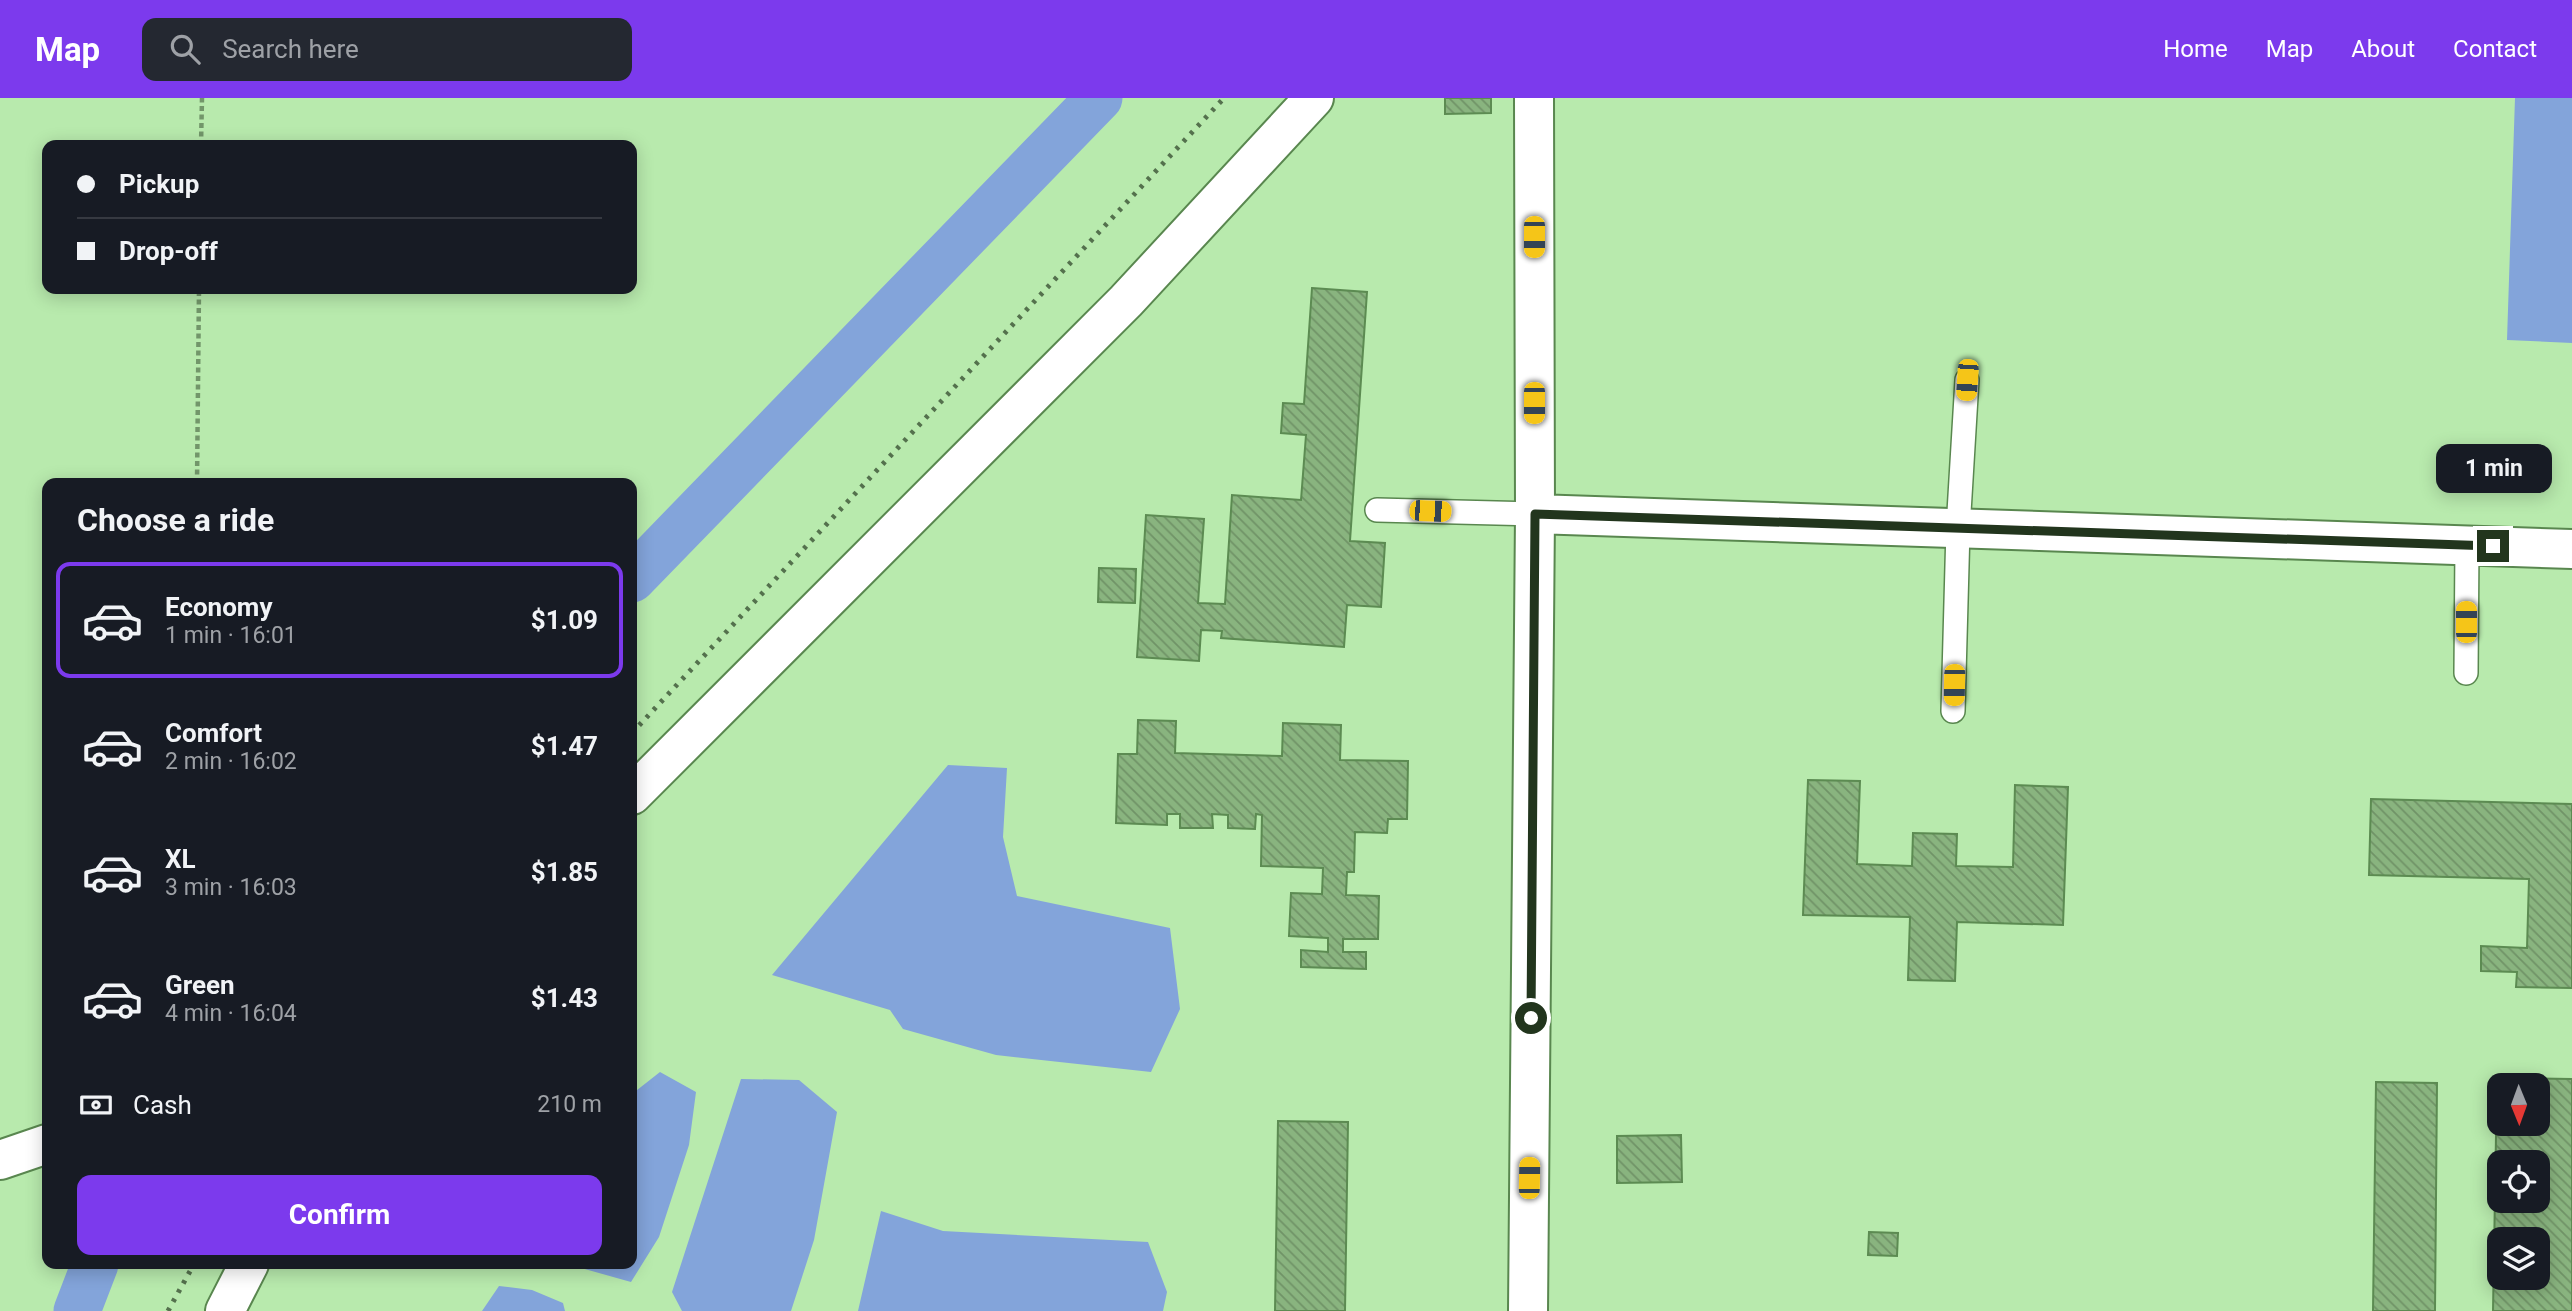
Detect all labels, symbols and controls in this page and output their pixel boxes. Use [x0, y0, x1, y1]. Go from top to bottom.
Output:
search box [142, 18, 632, 81]
text: Map [35, 30, 100, 69]
icon: search [166, 30, 204, 68]
text: Search here [222, 34, 359, 64]
text: Home [2163, 35, 2228, 63]
text: Map [2266, 35, 2313, 63]
text: About [2351, 35, 2415, 63]
text: Contact [2453, 35, 2537, 63]
text: Pickup [119, 169, 199, 199]
car [1524, 216, 1545, 258]
text: Drop-off [119, 236, 218, 266]
car [1956, 358, 1979, 402]
car [1524, 382, 1545, 424]
callout: 1 min [2435, 444, 2551, 494]
text: 1 min [2465, 455, 2523, 482]
car [1409, 500, 1452, 522]
text: Choose a ride [77, 501, 274, 539]
route end [2477, 530, 2509, 562]
icon: car [81, 589, 144, 652]
text: Economy [165, 592, 272, 622]
car [2456, 601, 2477, 643]
text: $1.09 [531, 605, 598, 635]
text: 1 min · 16:01 [165, 622, 297, 649]
car [1944, 664, 1965, 706]
icon: car [81, 715, 144, 778]
text: Comfort [165, 718, 262, 748]
text: $1.47 [531, 731, 598, 761]
text: 2 min · 16:02 [165, 748, 297, 775]
icon: car [81, 841, 144, 904]
text: XL [165, 844, 196, 874]
text: $1.85 [531, 857, 598, 887]
text: 3 min · 16:03 [165, 874, 297, 901]
icon: car [81, 967, 144, 1030]
text: Green [165, 970, 235, 1000]
text: $1.43 [531, 983, 598, 1013]
text: 4 min · 16:04 [165, 1000, 297, 1027]
route start [1515, 1002, 1547, 1034]
north arrow [2487, 1073, 2550, 1136]
map controls [2487, 1073, 2550, 1290]
icon: cash [77, 1086, 115, 1124]
text: Cash [133, 1090, 192, 1120]
text: 210 m [537, 1091, 602, 1118]
button: locate [2487, 1150, 2550, 1213]
car [1519, 1157, 1540, 1199]
button: Confirm [77, 1175, 602, 1255]
button: layers [2487, 1227, 2550, 1290]

